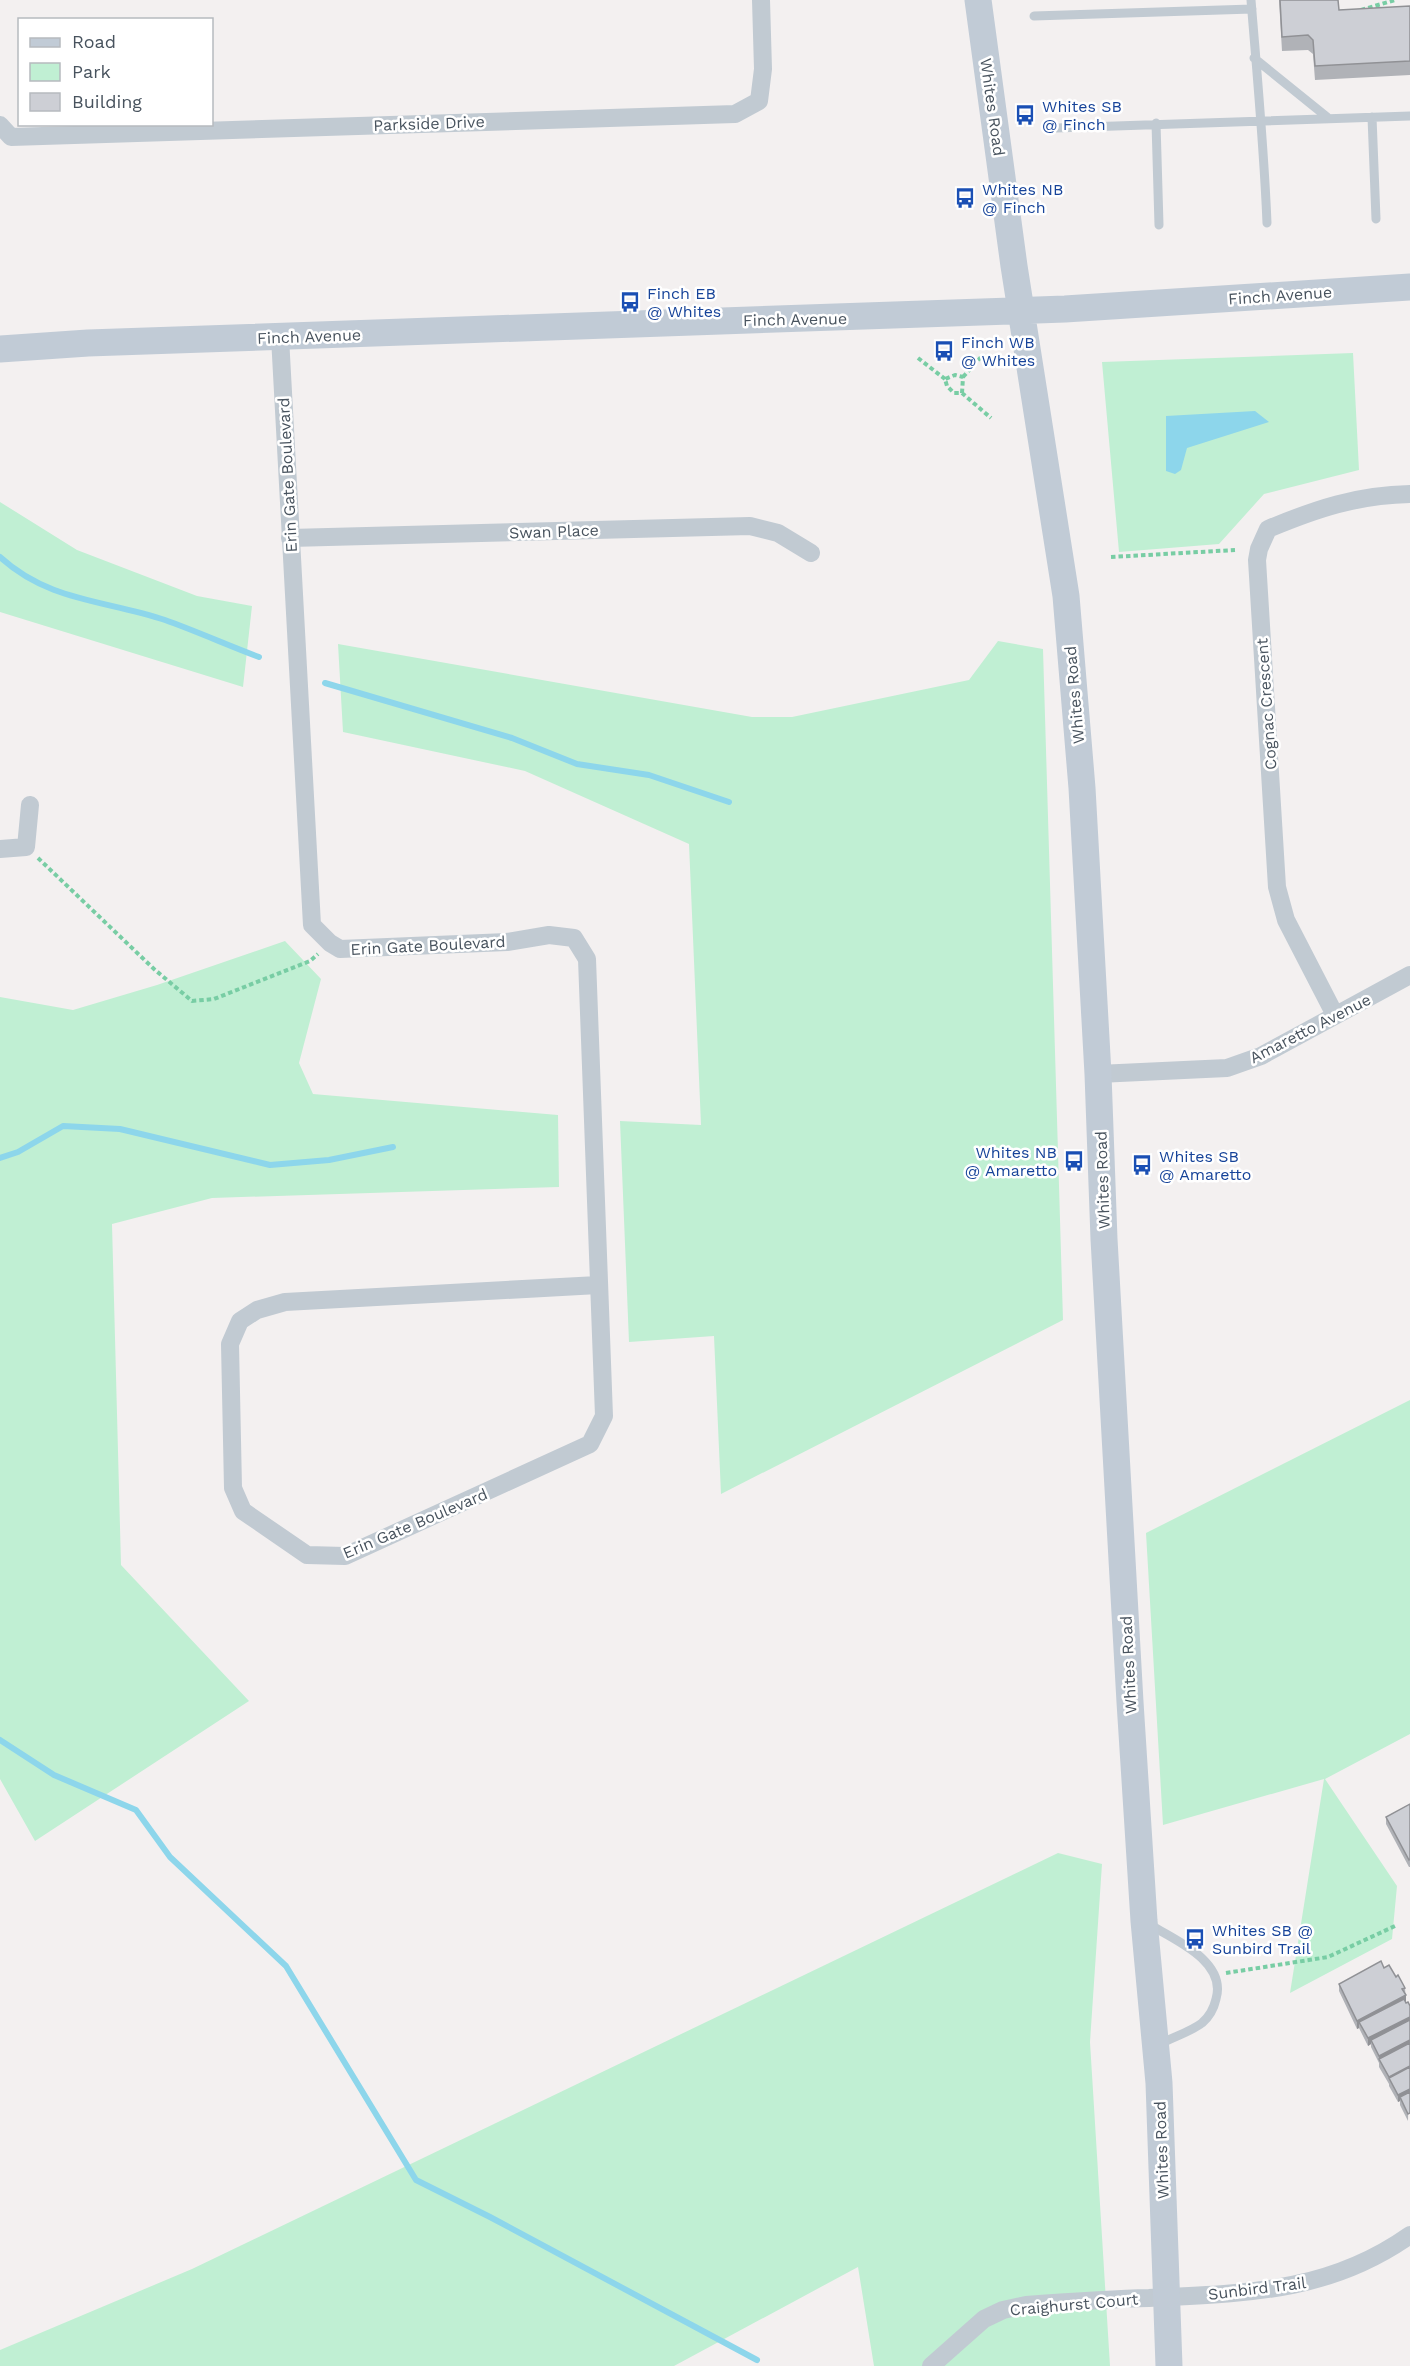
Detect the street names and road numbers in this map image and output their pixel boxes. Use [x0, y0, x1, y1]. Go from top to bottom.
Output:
street label: Whites Road [976, 57, 1009, 157]
street label: Parkside Drive [373, 112, 485, 135]
street label: Finch Avenue [1227, 282, 1333, 309]
street label: Finch Avenue [743, 309, 847, 330]
street label: Finch Avenue [257, 325, 361, 348]
street label: Erin Gate Boulevard [274, 397, 301, 553]
street label: Swan Place [509, 520, 599, 543]
street label: Cognac Crescent [1252, 637, 1281, 771]
street label: Whites Road [1061, 645, 1088, 745]
street label: Erin Gate Boulevard [350, 932, 506, 959]
street label: Amaretto Avenue [1246, 990, 1374, 1067]
street label: Whites Road [1091, 1130, 1114, 1229]
street label: Erin Gate Boulevard [340, 1484, 490, 1563]
street label: Whites Road [1116, 1615, 1141, 1715]
street label: Whites Road [1150, 2100, 1173, 2199]
street label: Sunbird Trail [1207, 2273, 1307, 2304]
street label: Craighurst Court [1009, 2289, 1139, 2320]

